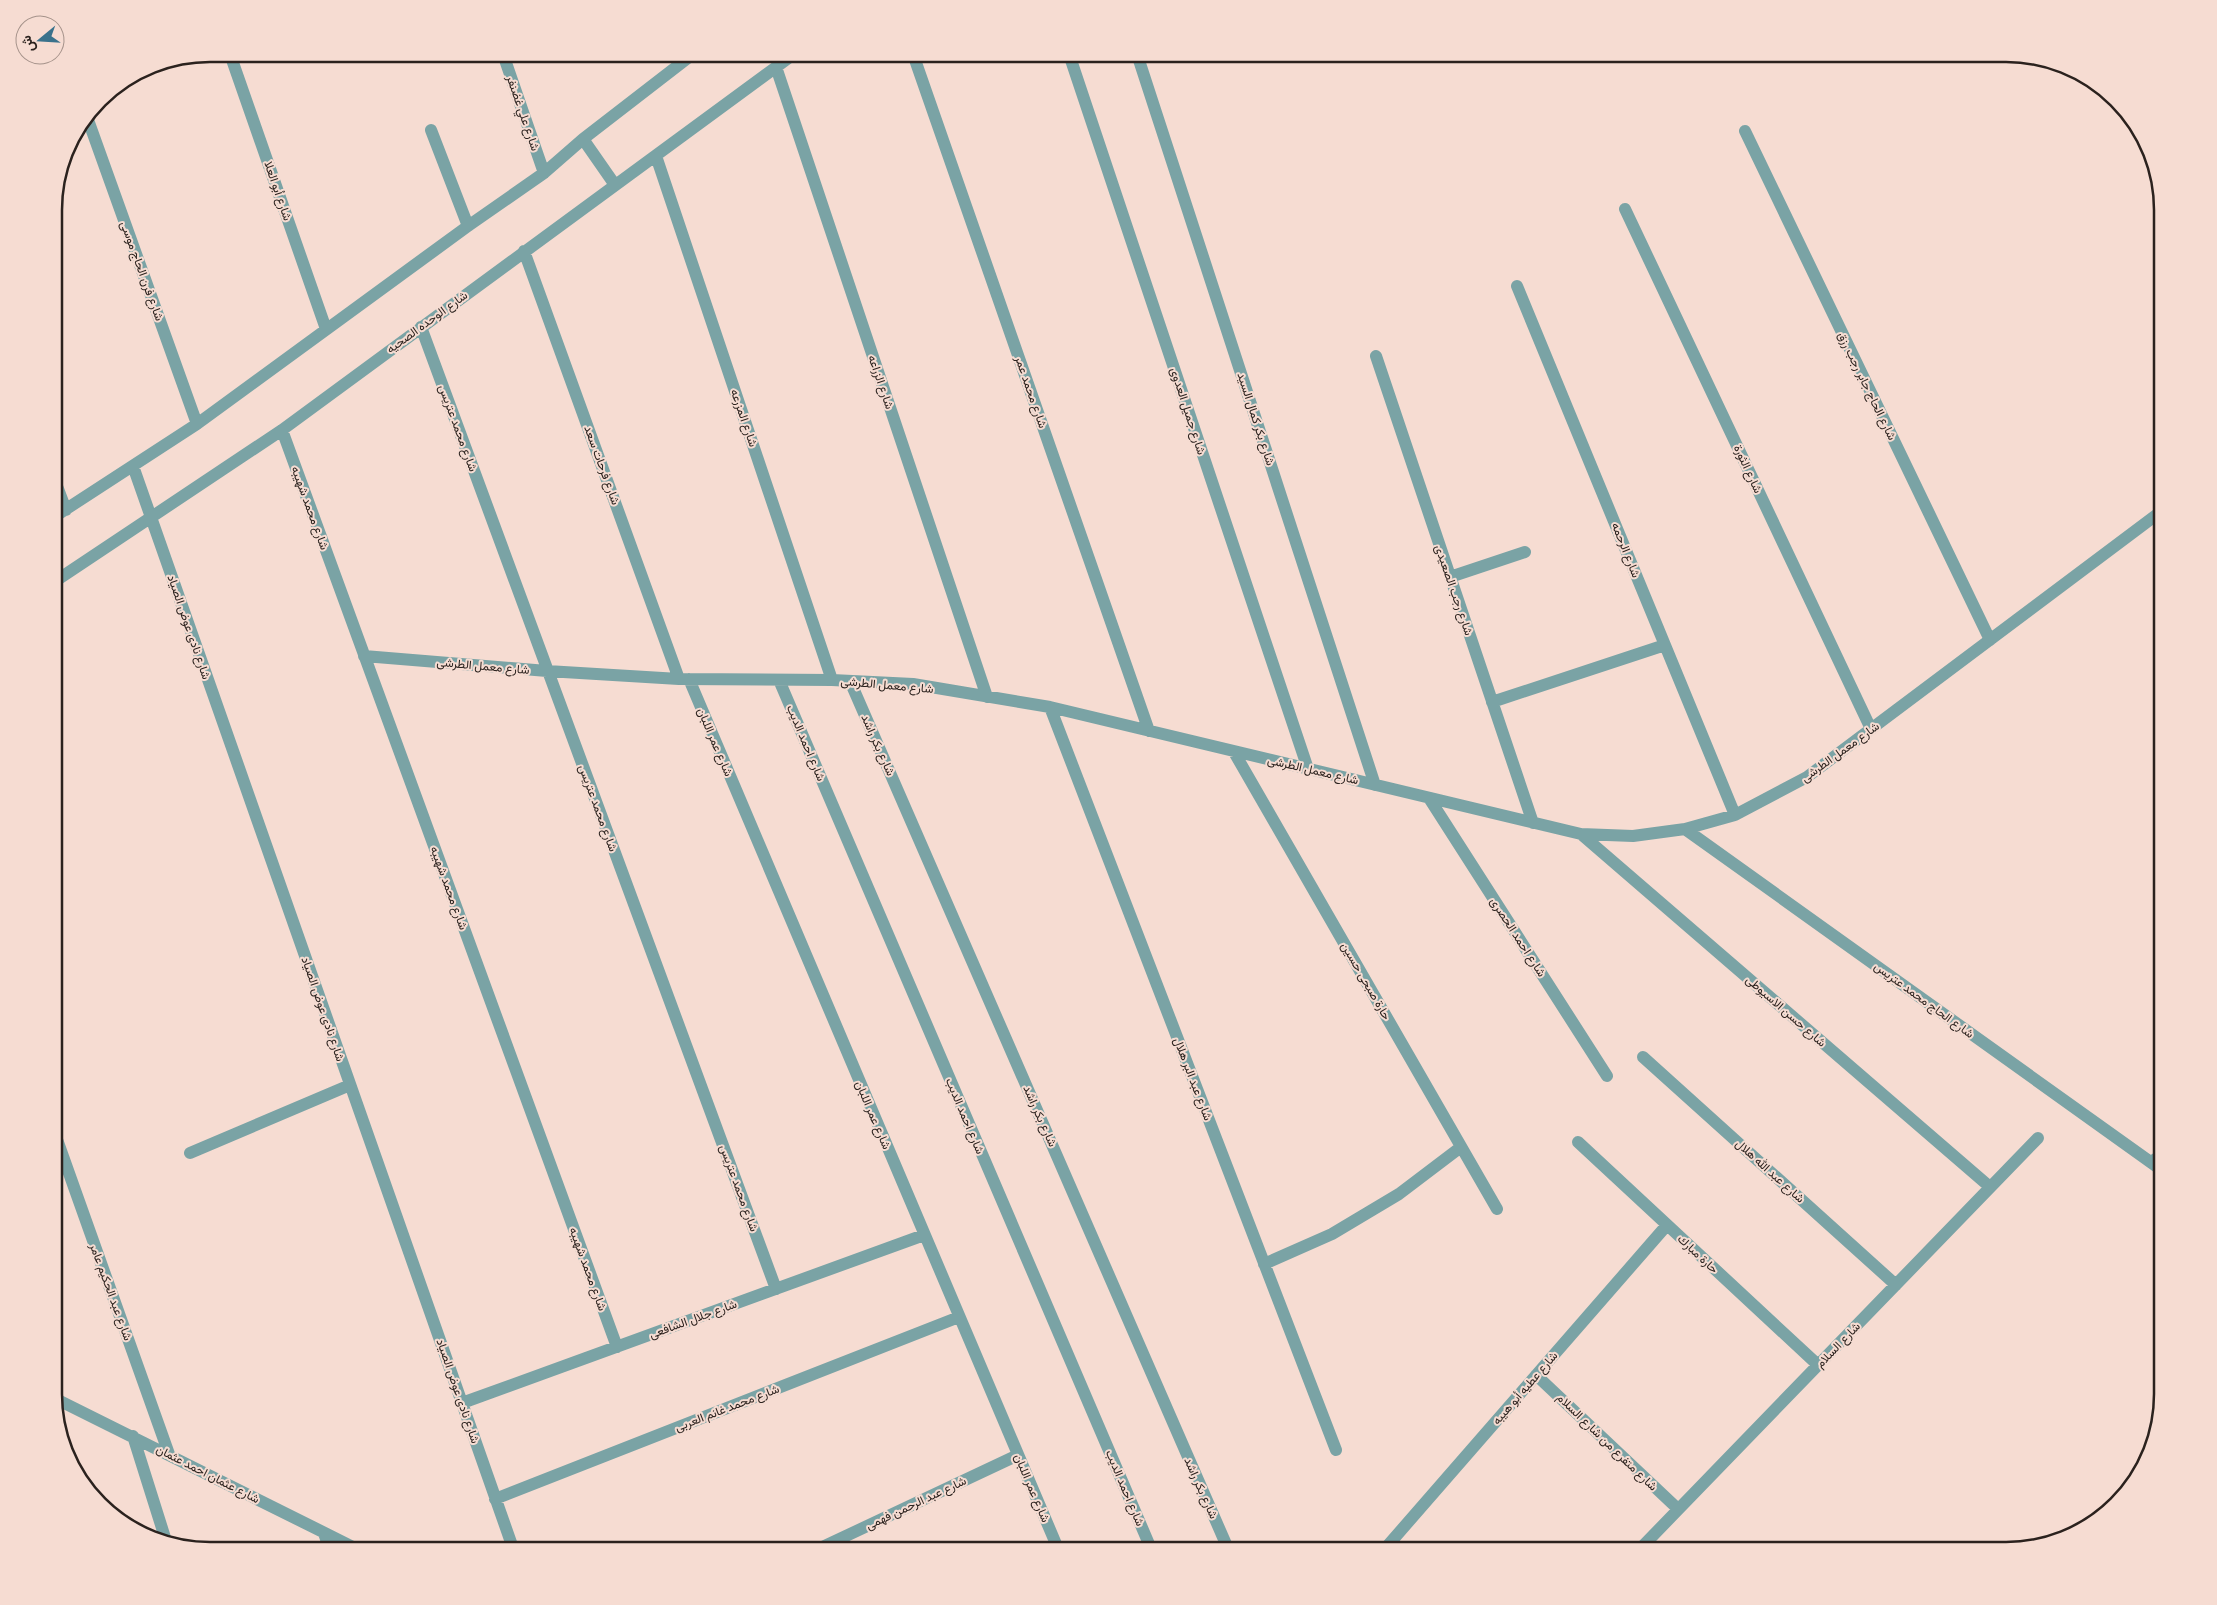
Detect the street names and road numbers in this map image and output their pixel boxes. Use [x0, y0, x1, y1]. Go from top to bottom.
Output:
street label: شارع علي غضنفر [500, 72, 542, 154]
street label: شارع أبو العلا [259, 160, 295, 223]
street label: شارع فرن الحاج موسى [116, 219, 167, 323]
street label: شارع الوحده الصحيه [384, 288, 471, 358]
street label: شارع الحاج جابر رجب رزق [1833, 330, 1899, 443]
street label: شارع الزراعه [863, 353, 897, 412]
street label: شارع محمد عمر [1010, 353, 1050, 431]
street label: شارع جميل العدوى [1165, 366, 1209, 457]
street label: شارع بكر كمال السيد [1232, 371, 1278, 468]
street label: شارع محمد عتريس [434, 383, 480, 474]
street label: شارع المزرعه [726, 387, 760, 449]
street label: شارع فرحات سعد [579, 423, 623, 507]
street label: شارع الثورة [1729, 443, 1765, 496]
street label: شارع محمد شهيبه [287, 464, 332, 552]
street label: شارع الرحمه [1607, 520, 1643, 580]
street label: شارع رجب الصعيدى [1430, 543, 1476, 638]
street label: شارع نادى عوض الصياد [163, 573, 213, 682]
street label: شارع معمل الطرشى [436, 655, 530, 679]
street label: شارع معمل الطرشى [840, 674, 934, 698]
street label: شارع احمد الديب [782, 703, 828, 784]
street label: شارع عمر اللبان [692, 706, 736, 779]
street label: شارع بكر راشد [856, 712, 898, 779]
street label: شارع معمل الطرشى [1798, 719, 1883, 787]
street label: شارع معمل الطرشى [1266, 753, 1360, 789]
street label: شارع محمد عتريس [574, 763, 620, 854]
street label: شارع محمد شهيبه [426, 844, 471, 932]
street label: شارع احمد الحصرى [1485, 895, 1549, 980]
street label: حارة صبحى حسين [1337, 940, 1394, 1023]
street label: شارع نادى عوض الصياد [297, 955, 347, 1064]
street label: شارع الحاج محمد عتريس [1870, 959, 1977, 1042]
street label: شارع حسن الاسيوطى [1742, 972, 1829, 1051]
street label: شارع عبد البر هلال [1169, 1036, 1215, 1123]
street label: شارع احمد الديب [941, 1076, 987, 1157]
street label: شارع عمر اللبان [850, 1079, 894, 1152]
street label: شارع بكر راشد [1018, 1083, 1060, 1150]
street label: شارع عبد الله هلال [1731, 1136, 1807, 1207]
street label: شارع محمد عتريس [715, 1143, 761, 1234]
street label: شارع محمد شهيبه [565, 1225, 610, 1313]
street label: حارة مبارك [1674, 1232, 1721, 1277]
street label: شارع عبد الحكيم عامر [85, 1241, 135, 1343]
street label: شارع جلال الشافعى [647, 1297, 739, 1343]
street label: شارع السلام [1813, 1319, 1865, 1372]
street label: شارع نادى عوض الصياد [432, 1337, 482, 1446]
street label: شارع عطيه أبو هيبه [1489, 1349, 1562, 1429]
street label: شارع محمد غانم العربى [673, 1382, 782, 1436]
street label: شارع متفرع من شارع السلام [1553, 1390, 1660, 1495]
street label: شارع عثمان احمد عثمان [153, 1442, 262, 1508]
street label: شارع احمد الديب [1101, 1448, 1147, 1529]
street label: شارع عمر اللبان [1009, 1452, 1053, 1525]
street label: شارع بكر راشد [1179, 1455, 1221, 1522]
street label: شارع عبد الرحمن فهمى [864, 1474, 969, 1534]

